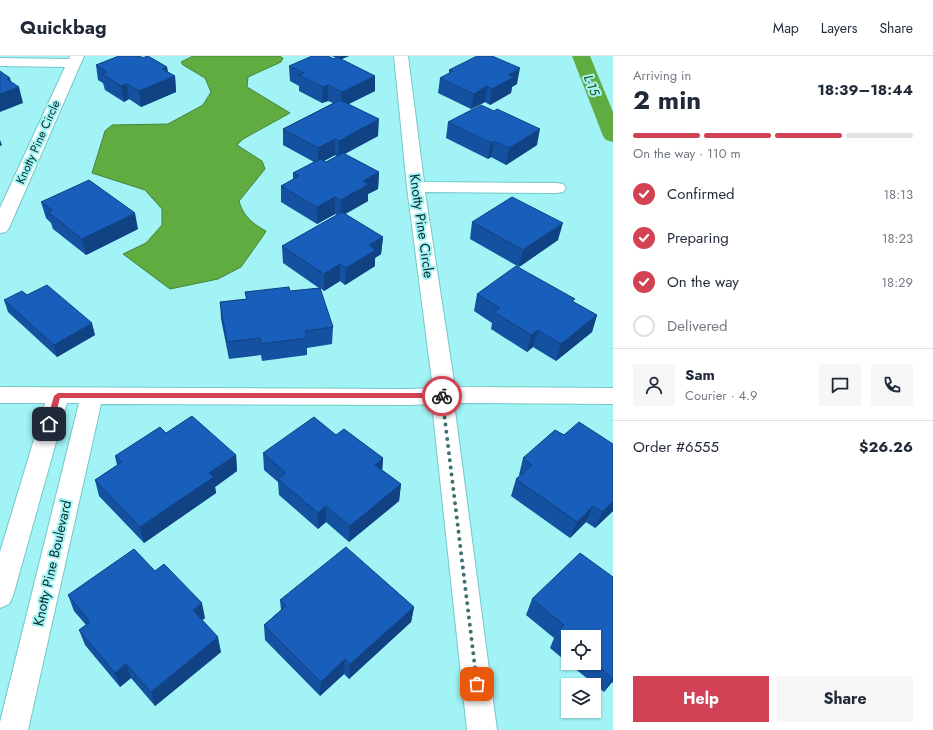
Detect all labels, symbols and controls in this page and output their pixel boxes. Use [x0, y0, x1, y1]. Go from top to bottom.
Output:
text: Quickbag [20, 14, 106, 41]
text: Map [773, 18, 799, 38]
text: Layers [821, 18, 857, 38]
text: Share [879, 18, 913, 38]
text: Arriving in [633, 66, 691, 85]
water label: L-15 [579, 72, 605, 99]
text: 18:39–18:44 [817, 79, 913, 101]
text: 2 min [633, 81, 701, 119]
street label: Knotty Pine Circle [11, 97, 65, 187]
text: On the way · 110 m [633, 144, 741, 163]
street label: Knotty Pine Circle [405, 173, 439, 279]
icon: check [633, 183, 655, 205]
text: Confirmed [667, 183, 735, 205]
text: 18:13 [883, 185, 913, 204]
icon: check [633, 227, 655, 249]
text: Preparing [667, 227, 729, 249]
text: 18:23 [882, 229, 913, 248]
icon: check [633, 271, 655, 293]
text: On the way [667, 271, 739, 293]
text: 18:29 [881, 273, 913, 292]
text: Delivered [667, 315, 728, 337]
button: person [633, 364, 675, 406]
text: Sam [685, 364, 715, 386]
button: chat [819, 364, 861, 406]
button: phone [871, 364, 913, 406]
courier [422, 376, 462, 416]
icon: bike [431, 385, 453, 407]
text: Courier · 4.9 [685, 386, 758, 405]
pin [32, 407, 66, 441]
icon: home [38, 413, 60, 435]
text: Order #6555 [633, 436, 719, 458]
text: $26.26 [859, 436, 913, 458]
street label: Knotty Pine Boulevard [28, 498, 76, 628]
map controls [561, 630, 601, 718]
button: locate [561, 630, 601, 670]
pin [460, 667, 494, 701]
icon: bag [466, 673, 488, 695]
button: Help [633, 676, 769, 722]
button: Share [777, 676, 913, 722]
button: layers [561, 678, 601, 718]

